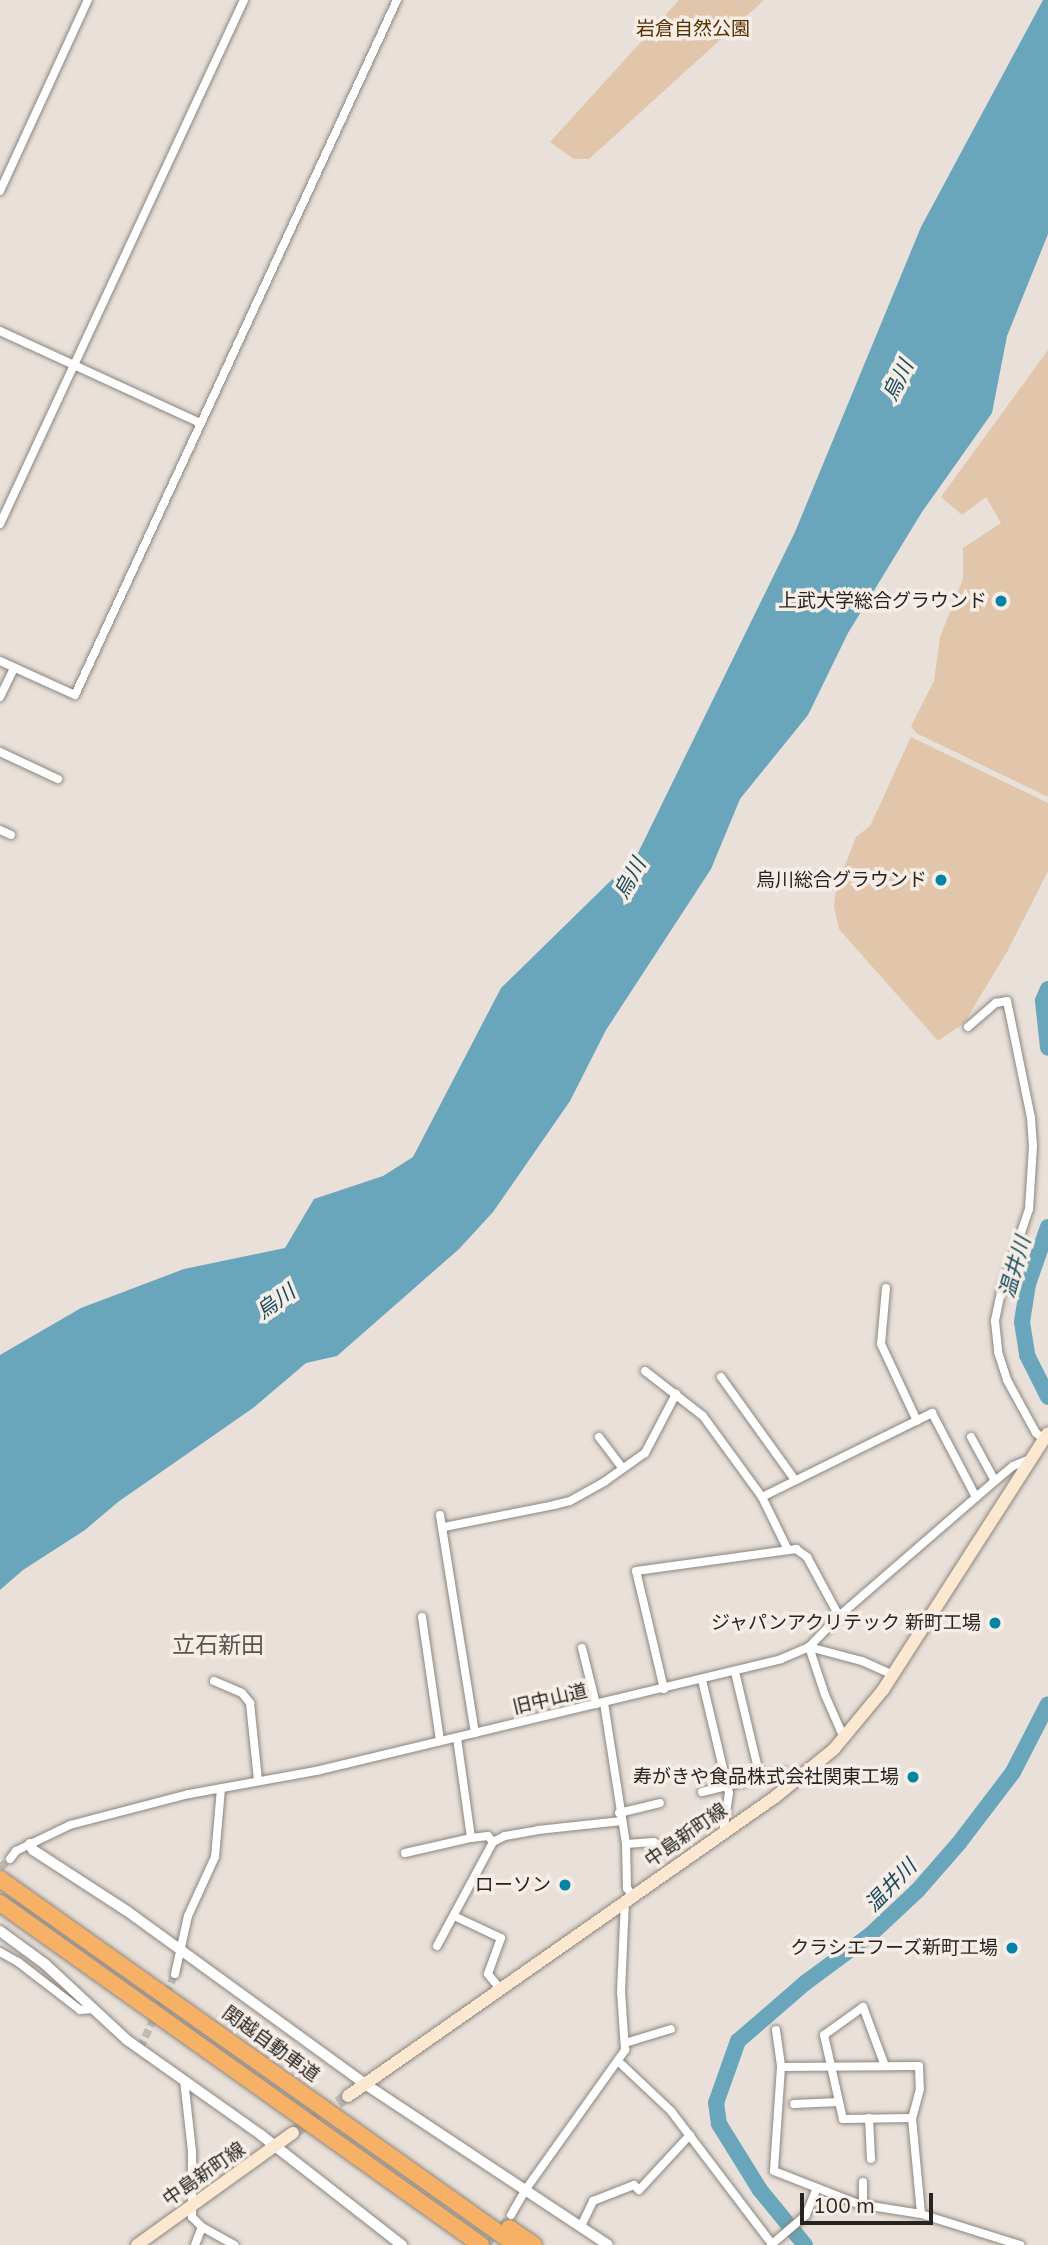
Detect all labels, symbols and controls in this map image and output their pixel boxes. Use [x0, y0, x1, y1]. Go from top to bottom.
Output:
park label: 岩倉自然公園 [636, 18, 750, 40]
water label: 烏川 [876, 356, 918, 404]
place label: 上武大学総合グラウンド [778, 590, 987, 612]
marker: 上武大学総合グラウンド [993, 593, 1009, 609]
water label: 烏川 [608, 854, 650, 902]
place label: 烏川総合グラウンド [756, 869, 927, 891]
marker: 烏川総合グラウンド [933, 872, 949, 888]
water label: 温井川 [993, 1233, 1035, 1301]
water label: 烏川 [251, 1278, 299, 1324]
place label: ジャパンアクリテック 新町工場 [710, 1612, 981, 1634]
marker: ジャパンアクリテック 新町工場 [987, 1615, 1003, 1631]
district label: 立石新田 [172, 1631, 264, 1659]
street label: 旧中山道 [510, 1679, 590, 1719]
place label: 寿がきや食品株式会社関東工場 [633, 1766, 899, 1788]
marker: 寿がきや食品株式会社関東工場 [905, 1769, 921, 1785]
street label: 中島新町線 [641, 1798, 731, 1872]
water label: 温井川 [859, 1854, 921, 1916]
place label: ローソン [475, 1874, 551, 1896]
marker: ローソン [557, 1877, 573, 1893]
place label: クラシエフーズ新町工場 [789, 1937, 998, 1959]
marker: クラシエフーズ新町工場 [1004, 1940, 1020, 1956]
street label: 関越自動車道 [218, 2001, 324, 2087]
street label: 中島新町線 [159, 2137, 249, 2211]
scale bar [803, 2178, 936, 2222]
text: 100 m [813, 2192, 875, 2218]

